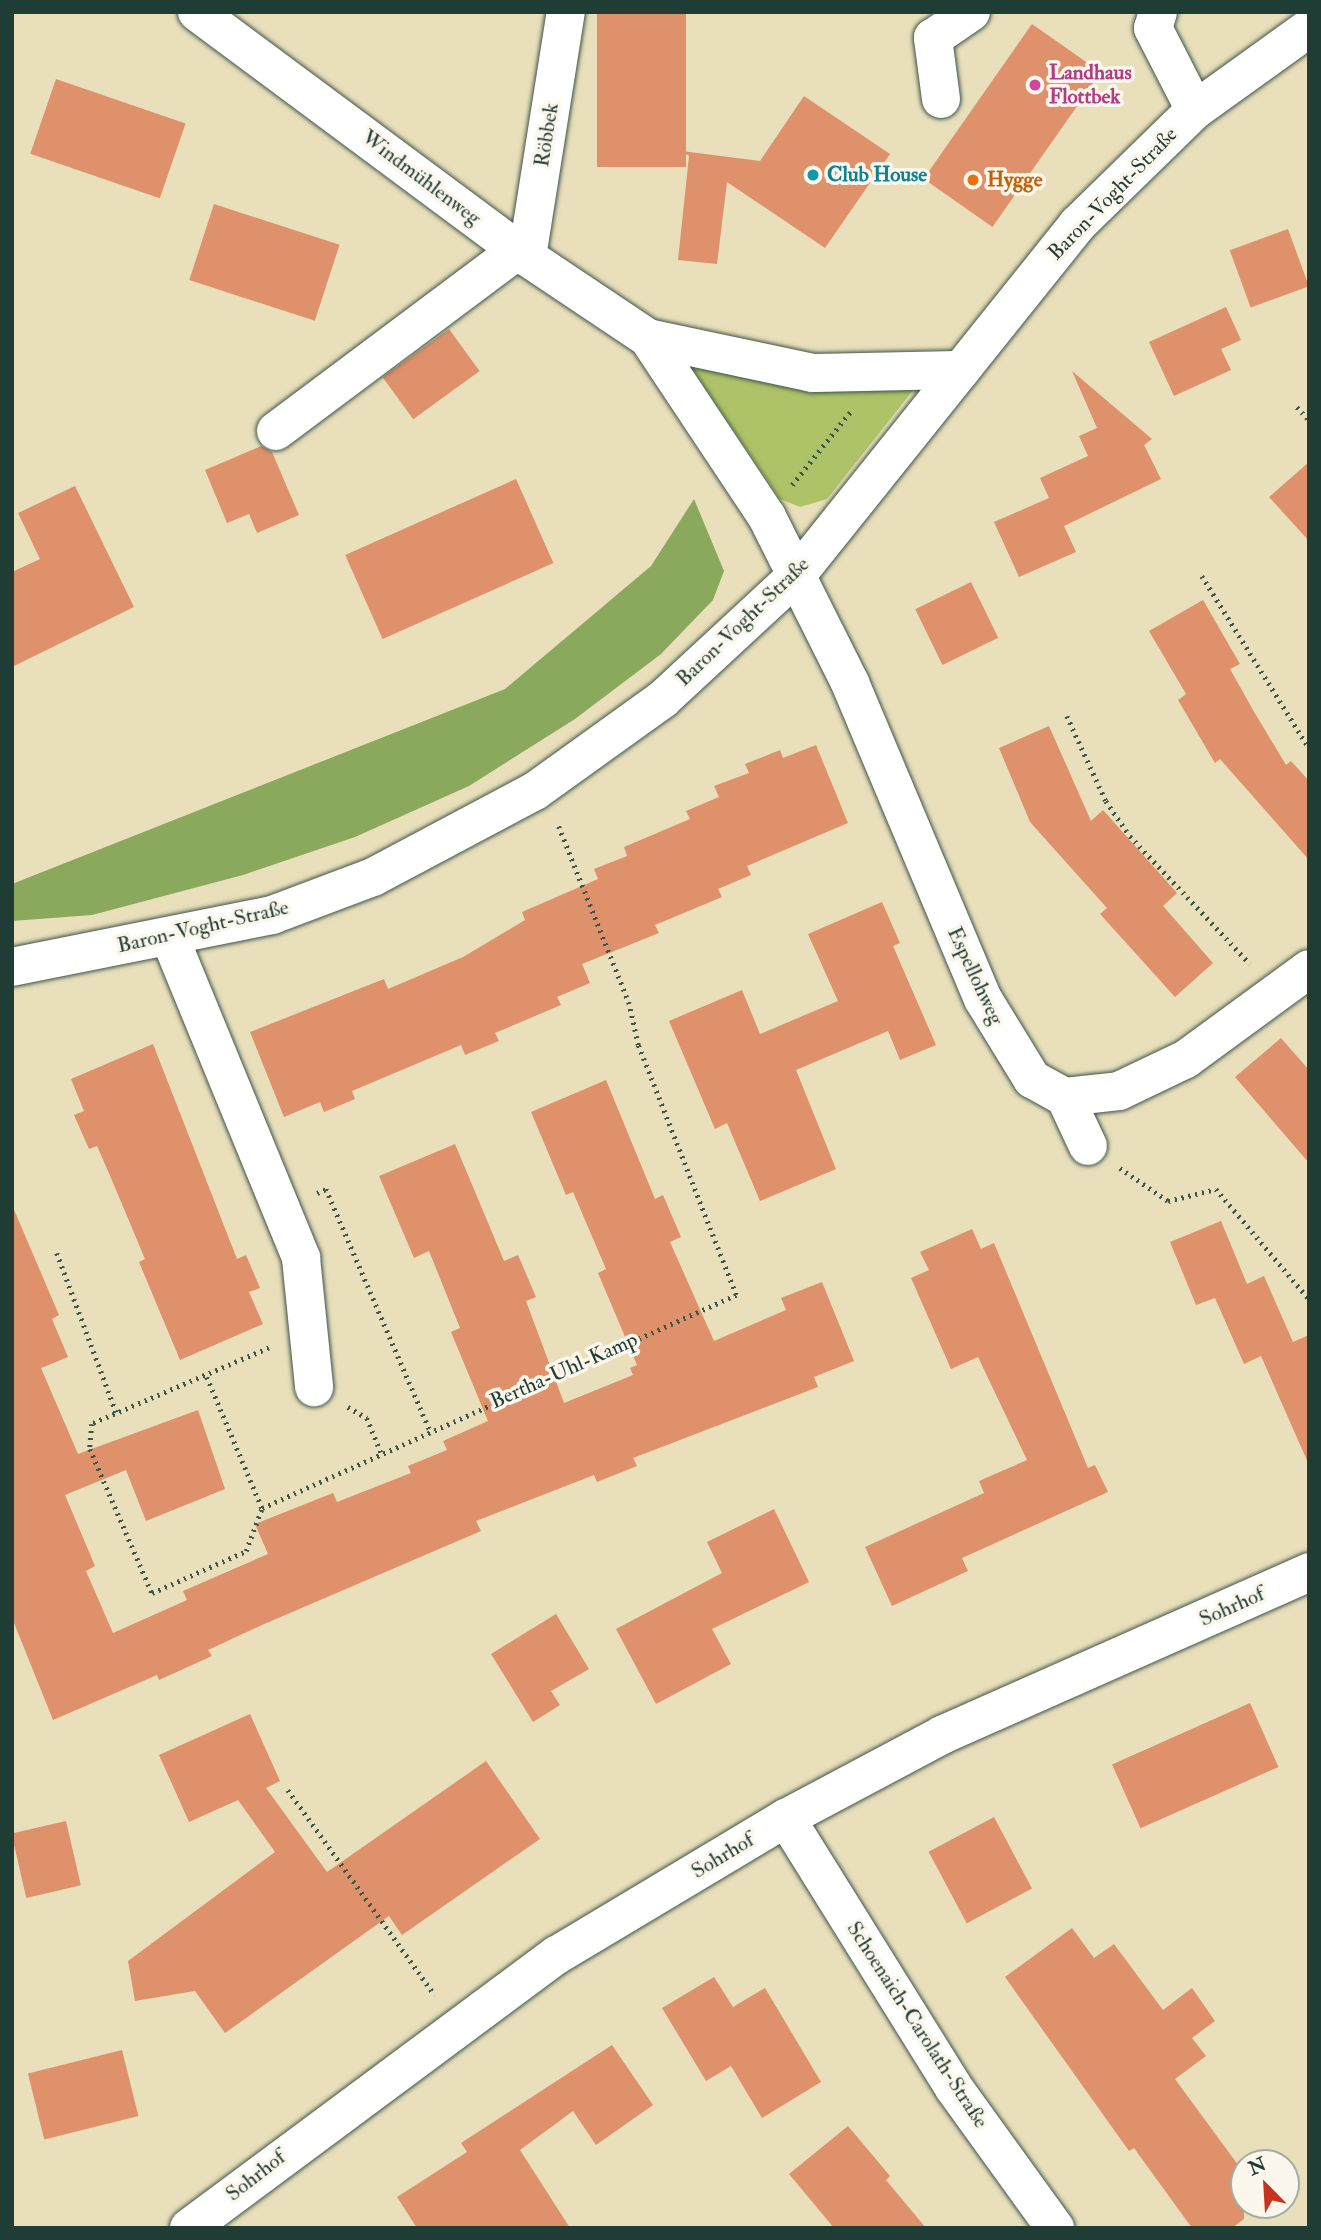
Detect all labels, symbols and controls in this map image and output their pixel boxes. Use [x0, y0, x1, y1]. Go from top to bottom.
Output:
place label: Landhaus Flottbek [1049, 60, 1132, 110]
marker: Landhaus Flottbek [1027, 77, 1043, 93]
street label: Röbbek [530, 101, 564, 169]
street label: Baron-Voght-Straße [1043, 122, 1183, 266]
street label: Windmühlenweg [356, 125, 486, 231]
place label: Club House [827, 162, 927, 188]
marker: Club House [805, 167, 821, 183]
place label: Hygge [987, 167, 1042, 193]
marker: Hygge [965, 172, 981, 188]
street label: Baron-Voght-Straße [671, 552, 815, 692]
street label: Baron-Voght-Straße [115, 895, 291, 959]
street label: Espellohweg [941, 923, 1009, 1029]
street label: Bertha-Uhl-Kamp [486, 1327, 642, 1415]
street label: Sohrhof [1196, 1582, 1268, 1632]
street label: Sohrhof [687, 1828, 759, 1884]
street label: Schoenaich-Carolath-Straße [841, 1917, 993, 2133]
street label: Sohrhof [221, 2145, 291, 2207]
north arrow [1230, 2149, 1300, 2219]
text: N [1245, 2152, 1270, 2181]

